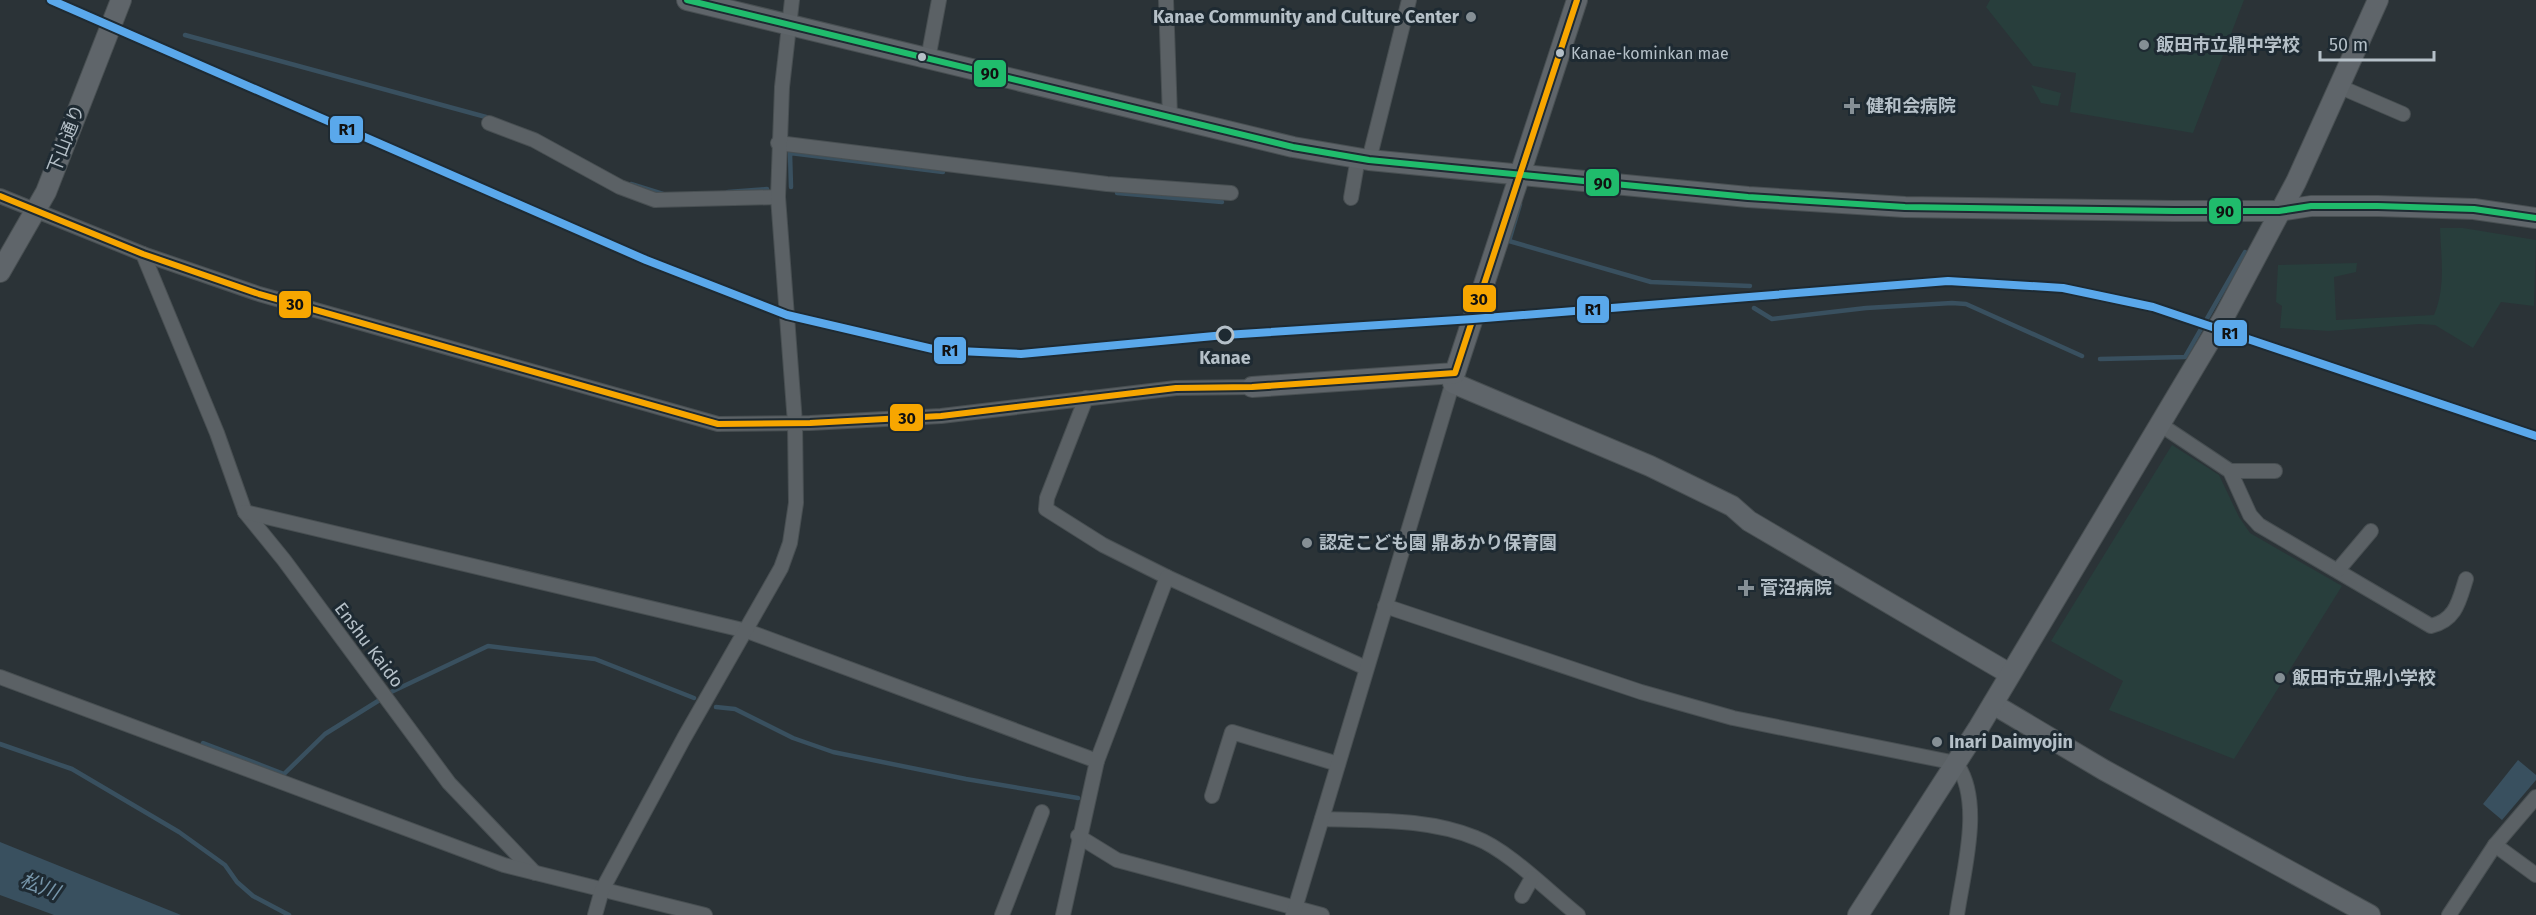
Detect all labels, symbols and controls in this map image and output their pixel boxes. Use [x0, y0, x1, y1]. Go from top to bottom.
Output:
place label: Kanae Community and Culture Center [1153, 6, 1460, 28]
marker: Kanae Community and Culture Center [1464, 10, 1478, 24]
scale bar [2320, 24, 2434, 62]
place label: 飯田市立鼎中学校 [2156, 34, 2300, 56]
text: 50 m [2329, 34, 2368, 56]
marker: 飯田市立鼎中学校 [2137, 38, 2151, 52]
place label: Kanae-kominkan mae [1571, 44, 1729, 63]
marker: Kanae-kominkan mae [1554, 47, 1566, 59]
unlabelled marker [916, 51, 928, 63]
line badge: 90 [973, 59, 1007, 88]
text: 90 [981, 64, 999, 83]
place label: 健和会病院 [1866, 95, 1956, 117]
marker: 健和会病院 [1843, 97, 1861, 115]
street label: 下山通り [43, 101, 89, 177]
line badge: R1 [329, 115, 364, 144]
text: R1 [338, 120, 356, 139]
line badge: 90 [1585, 168, 1620, 197]
text: 90 [1594, 174, 1612, 193]
line badge: 90 [2208, 197, 2242, 225]
text: 90 [2216, 202, 2234, 221]
line badge: 30 [1462, 284, 1497, 313]
line badge: 30 [278, 290, 312, 319]
text: 30 [1469, 290, 1488, 309]
text: 30 [285, 295, 304, 314]
line badge: R1 [1576, 295, 1610, 324]
text: R1 [1584, 300, 1602, 319]
line badge: R1 [2213, 319, 2248, 347]
text: R1 [2221, 324, 2239, 343]
marker: Kanae [1216, 326, 1234, 344]
line badge: R1 [933, 336, 967, 365]
text: R1 [941, 341, 959, 360]
place label: Kanae [1199, 347, 1251, 369]
line badge: 30 [889, 403, 924, 432]
text: 30 [897, 409, 916, 428]
place label: 認定こども園 鼎あかり保育園 [1319, 532, 1557, 554]
marker: 認定こども園 鼎あかり保育園 [1300, 536, 1314, 550]
place label: 菅沼病院 [1760, 577, 1832, 599]
marker: 菅沼病院 [1737, 579, 1755, 597]
street label: Enshu Kaido [330, 598, 408, 692]
place label: 飯田市立鼎小学校 [2292, 667, 2436, 689]
marker: 飯田市立鼎小学校 [2273, 671, 2287, 685]
place label: Inari Daimyojin [1949, 731, 2073, 753]
marker: Inari Daimyojin [1930, 735, 1944, 749]
water label: 松川 [17, 868, 65, 905]

